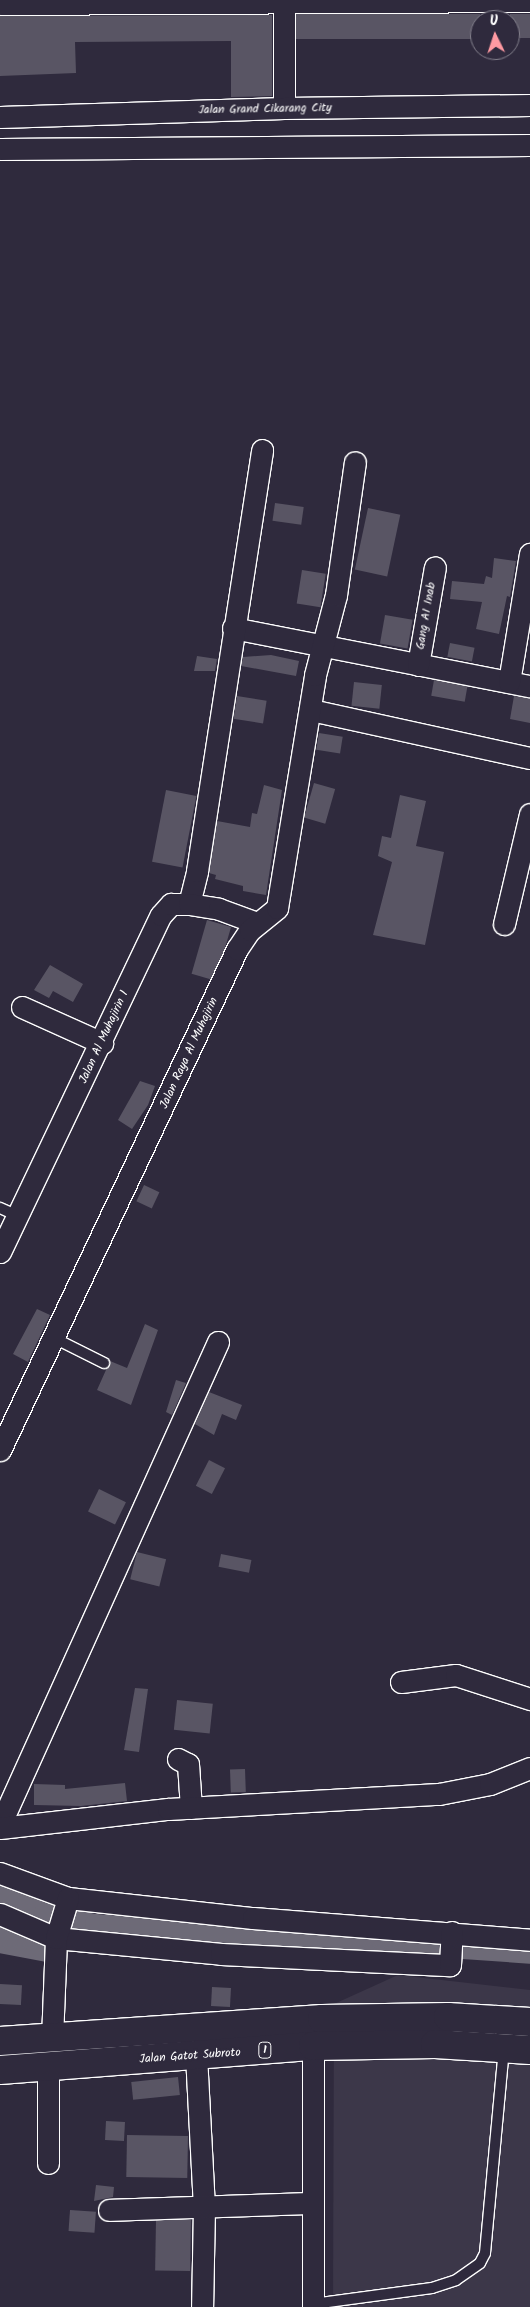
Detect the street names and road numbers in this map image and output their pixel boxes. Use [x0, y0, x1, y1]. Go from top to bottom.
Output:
street label: Jalan Grand Cikarang City [198, 101, 332, 117]
street label: Gang AI Inab [413, 581, 439, 651]
street label: Jalan Al Muhajirin 1 [76, 988, 132, 1086]
street label: Jalan Raya Al Muhajirin [157, 995, 221, 1111]
road number: 1 [258, 2042, 272, 2058]
street label: Jalan Gatot Subroto [139, 2045, 241, 2067]

